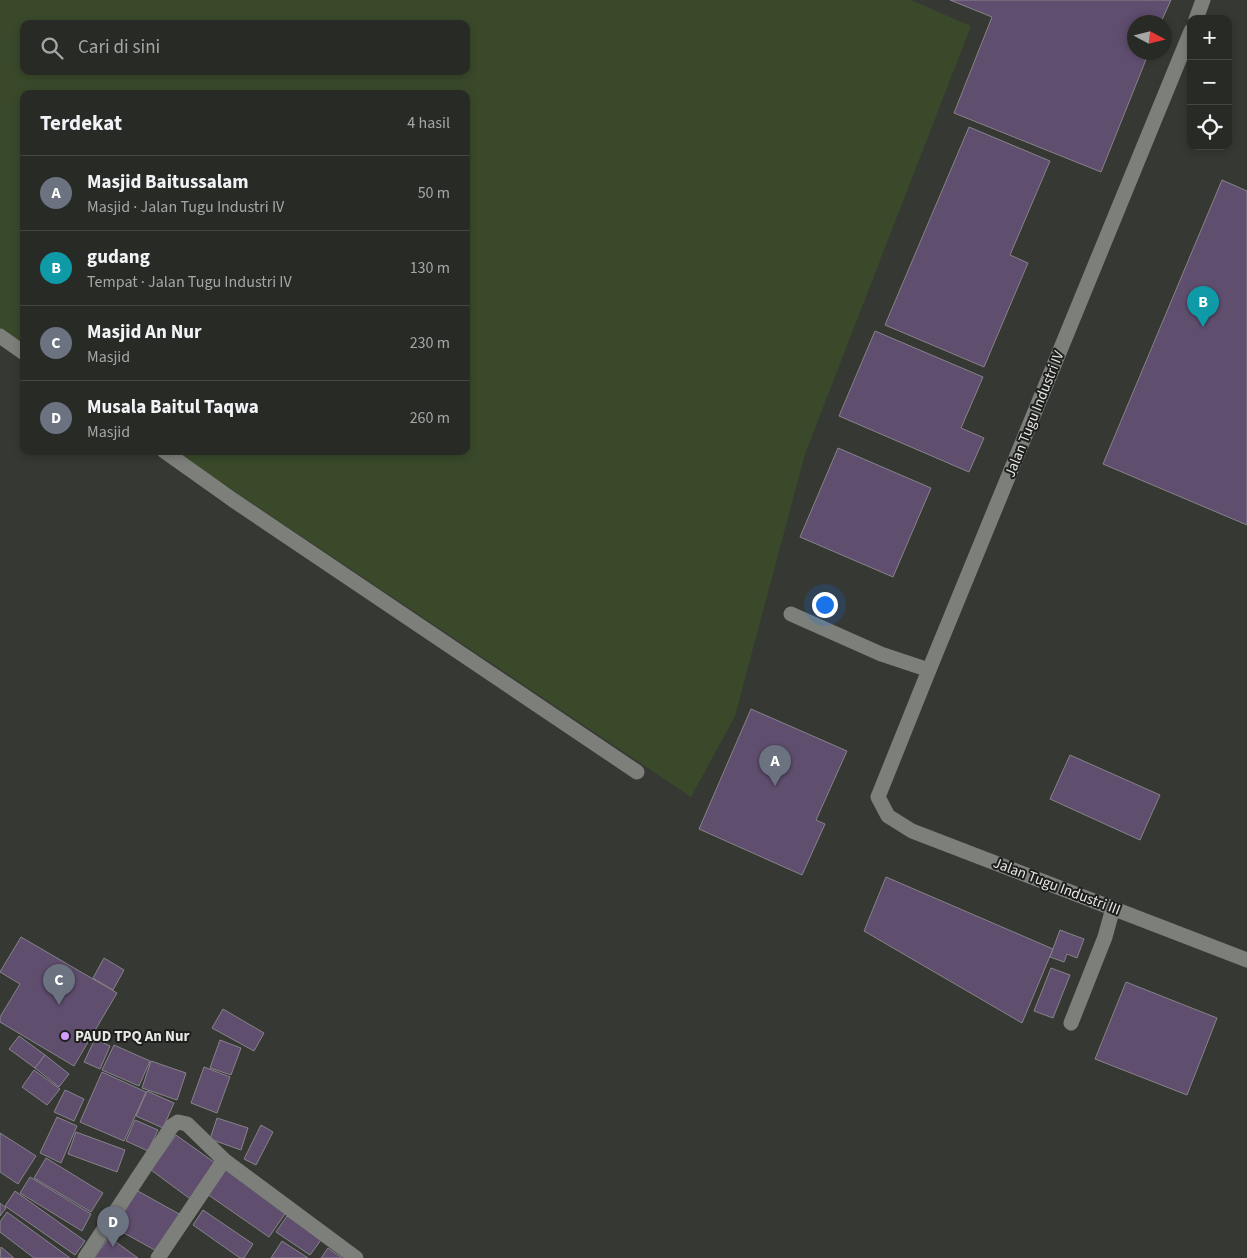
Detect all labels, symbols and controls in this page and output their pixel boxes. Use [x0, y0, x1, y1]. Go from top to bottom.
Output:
north arrow [1127, 15, 1172, 60]
map controls [1187, 15, 1232, 150]
button: + [1187, 15, 1232, 60]
search box [20, 20, 470, 75]
icon: search [38, 34, 66, 62]
text: Cari di sini [78, 34, 160, 61]
button: − [1187, 60, 1232, 105]
button: locate [1187, 105, 1232, 150]
text: Terdekat [40, 108, 122, 138]
text: 4 hasil [407, 112, 450, 134]
text: Masjid Baitussalam [87, 169, 249, 196]
text: A [51, 182, 61, 204]
text: 50 m [418, 182, 450, 204]
text: Masjid · Jalan Tugu Industri IV [87, 196, 284, 218]
text: gudang [87, 244, 150, 271]
text: B [51, 257, 61, 279]
text: 130 m [410, 257, 450, 279]
text: Tempat · Jalan Tugu Industri IV [87, 271, 292, 293]
pin: B [1187, 286, 1219, 327]
text: Masjid An Nur [87, 319, 202, 346]
text: C [51, 332, 61, 354]
text: 230 m [410, 332, 450, 354]
text: Masjid [87, 346, 130, 368]
street label: Jalan Tugu Industri IV [999, 348, 1070, 481]
text: Musala Baitul Taqwa [87, 394, 259, 421]
text: D [51, 407, 61, 429]
text: 260 m [410, 407, 450, 429]
text: Masjid [87, 421, 130, 443]
your location [812, 592, 838, 618]
pin: A [759, 745, 791, 786]
street label: Jalan Tugu Industri III [990, 852, 1124, 920]
pin: C [43, 964, 75, 1005]
place label: PAUD TPQ An Nur [75, 1026, 189, 1047]
marker: PAUD TPQ An Nur [59, 1030, 71, 1042]
pin: D [97, 1206, 129, 1247]

